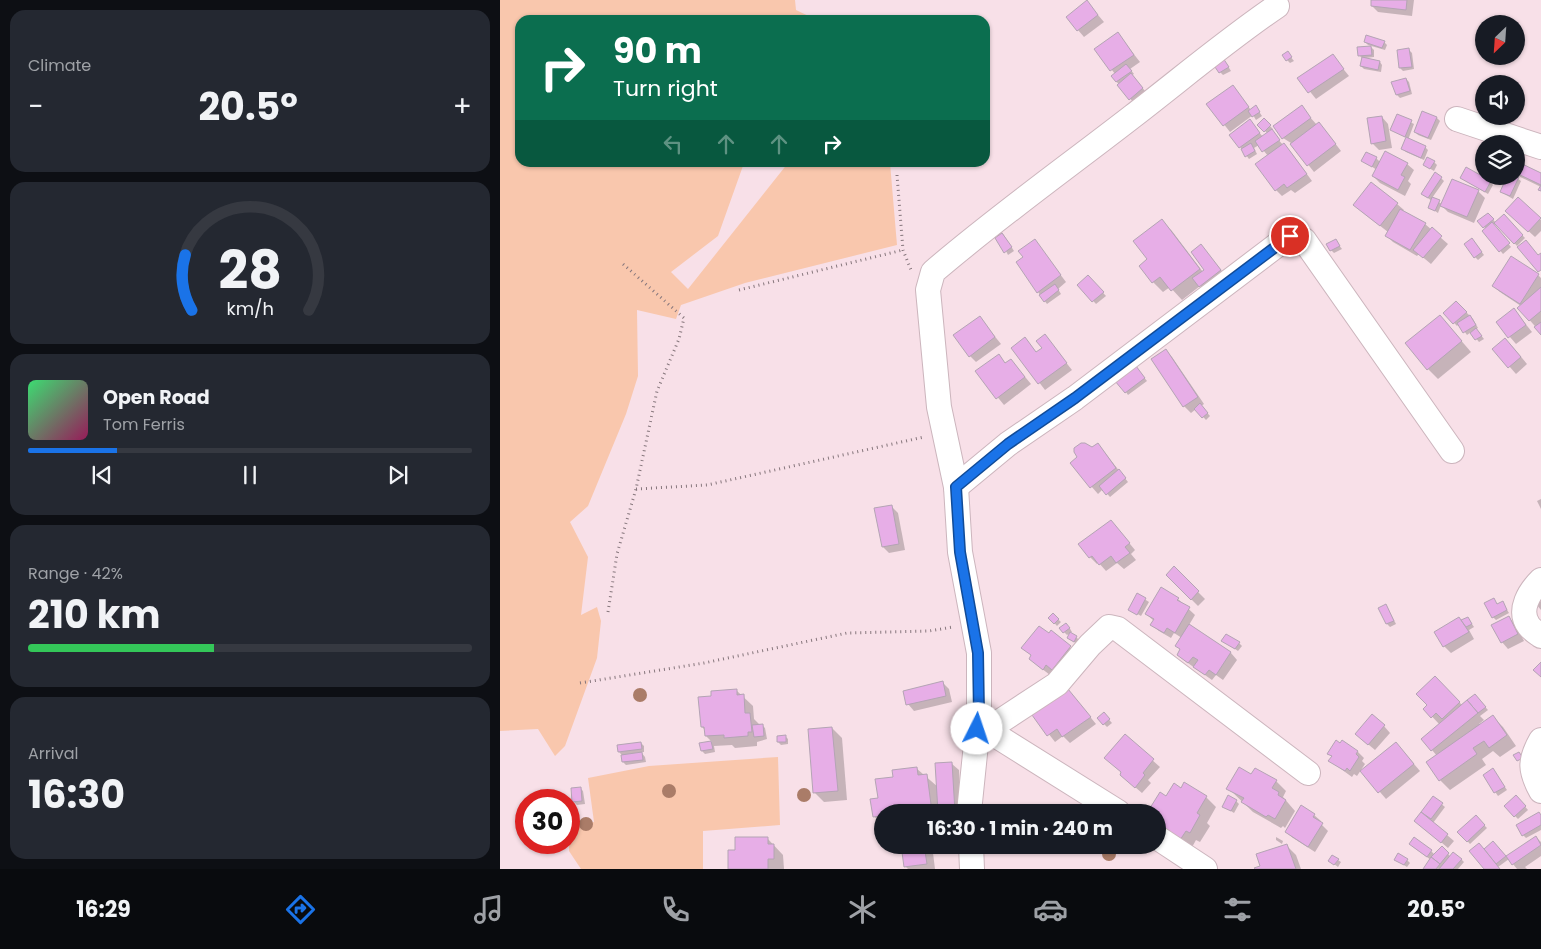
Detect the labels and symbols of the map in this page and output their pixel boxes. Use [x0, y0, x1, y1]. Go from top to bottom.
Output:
north arrow [1475, 15, 1525, 65]
pin [1269, 215, 1311, 257]
position arrow [950, 702, 1002, 754]
speed limit sign: 30 [515, 789, 580, 854]

